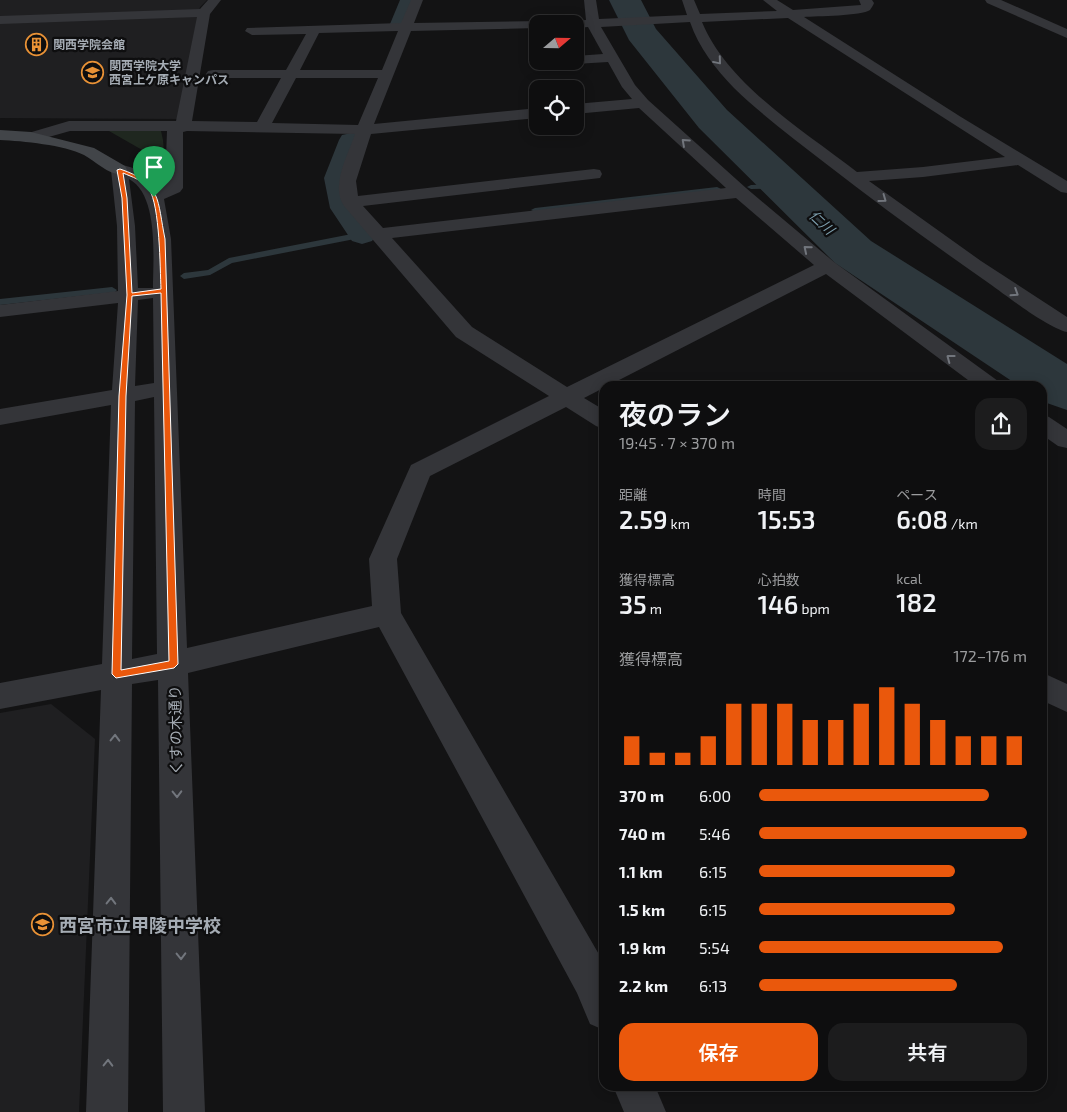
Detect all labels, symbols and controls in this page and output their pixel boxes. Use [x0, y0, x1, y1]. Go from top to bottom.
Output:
north arrow [529, 15, 584, 70]
map controls [529, 15, 584, 135]
building icon: 関西学院会館 [25, 32, 49, 56]
place label: 関西学院会館 [53, 37, 125, 51]
one-way arrow [713, 56, 722, 65]
place label: 関西学院大学 西宮上ケ原キャンパス [109, 58, 229, 86]
school or university icon: 関西学院大学 西宮上ケ原キャンパス [81, 60, 105, 84]
button: locate [529, 80, 584, 135]
one-way arrow [681, 139, 690, 148]
pin [133, 146, 175, 197]
icon: arrive [140, 153, 168, 181]
one-way arrow [877, 193, 887, 202]
water label: 仁川 [806, 206, 839, 239]
one-way arrow [803, 246, 812, 255]
one-way arrow [1010, 287, 1019, 296]
one-way arrow [947, 356, 956, 364]
text: 夜のラン [619, 397, 731, 431]
button: share [975, 398, 1027, 450]
text: 19:45 · 7 × 370 m [619, 433, 735, 452]
text: 距離 [619, 486, 647, 503]
text: 時間 [758, 486, 786, 503]
text: ペース [896, 486, 938, 503]
text: 2.59 [619, 504, 667, 534]
text: 15:53 [758, 504, 816, 534]
text: 6:08 [896, 504, 948, 534]
text: km [667, 515, 690, 532]
text: /km [948, 515, 978, 532]
text: kcal [896, 570, 922, 587]
text: 獲得標高 [619, 571, 675, 588]
text: 心拍数 [758, 571, 800, 588]
text: 182 [896, 587, 937, 617]
text: 35 [619, 589, 647, 619]
text: 146 [758, 589, 798, 619]
text: m [647, 600, 662, 617]
text: bpm [798, 600, 830, 617]
text: 172–176 m [953, 646, 1027, 665]
text: 獲得標高 [619, 649, 683, 668]
street label: くすの木通り [165, 685, 185, 775]
one-way arrow [110, 734, 120, 742]
text: 370 m [619, 786, 664, 805]
text: 6:00 [699, 786, 731, 805]
one-way arrow [172, 790, 182, 798]
text: 740 m [619, 824, 665, 843]
text: 5:46 [699, 824, 730, 843]
text: 1.1 km [619, 862, 663, 881]
text: 6:15 [699, 862, 727, 881]
one-way arrow [106, 897, 116, 904]
text: 1.5 km [619, 900, 665, 919]
text: 6:15 [699, 900, 727, 919]
school or university icon: 西宮市立甲陵中学校 [31, 913, 55, 937]
place label: 西宮市立甲陵中学校 [59, 914, 221, 936]
text: 1.9 km [619, 938, 666, 957]
text: 5:54 [699, 938, 730, 957]
one-way arrow [175, 952, 186, 960]
text: 2.2 km [619, 976, 668, 995]
text: 6:13 [699, 976, 727, 995]
button: 保存 [619, 1023, 818, 1081]
button: 共有 [828, 1023, 1027, 1081]
one-way arrow [103, 1059, 113, 1067]

